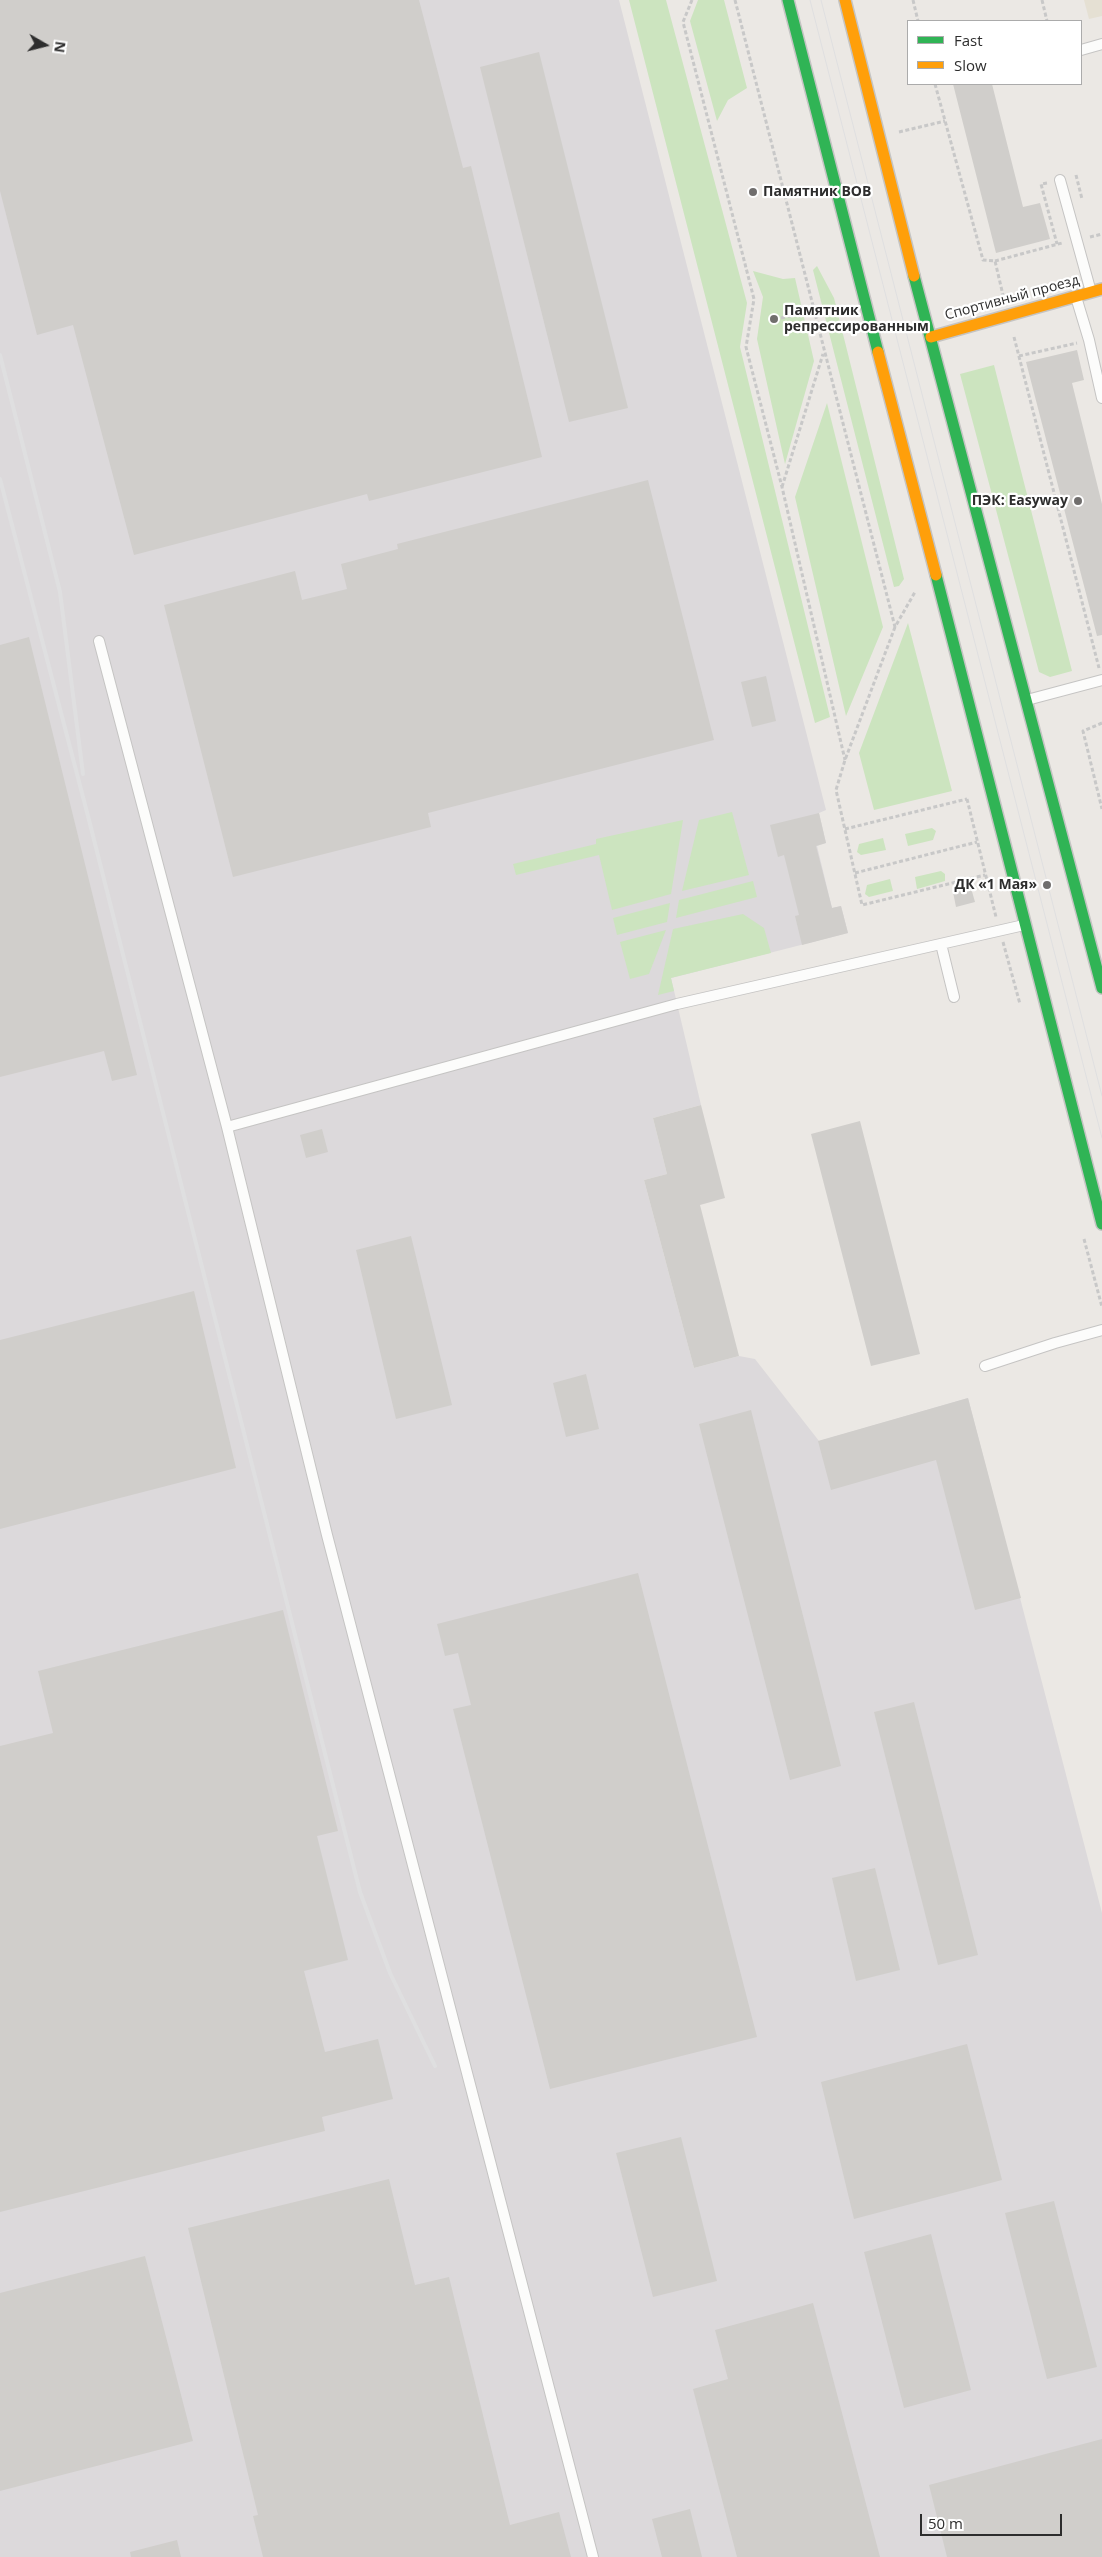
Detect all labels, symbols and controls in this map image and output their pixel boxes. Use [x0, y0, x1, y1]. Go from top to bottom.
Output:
north arrow [20, 20, 70, 70]
legend [907, 20, 1082, 85]
text: Fast [954, 30, 983, 50]
text: N [50, 40, 71, 54]
text: Slow [954, 55, 987, 75]
place label: Памятник ВОВ [763, 184, 871, 200]
marker: Памятник ВОВ [747, 186, 759, 198]
street label: Спортивный проезд [943, 272, 1081, 324]
place label: Памятник репрессированным [784, 303, 929, 336]
marker: Памятник репрессированным [768, 313, 780, 325]
place label: ПЭК: Easyway [972, 493, 1068, 509]
marker: ПЭК: Easyway [1072, 495, 1084, 507]
place label: ДК «1 Мая» [954, 877, 1037, 893]
marker: ДК «1 Мая» [1041, 879, 1053, 891]
scale bar [922, 2504, 1064, 2536]
text: 50 m [928, 2513, 963, 2533]

